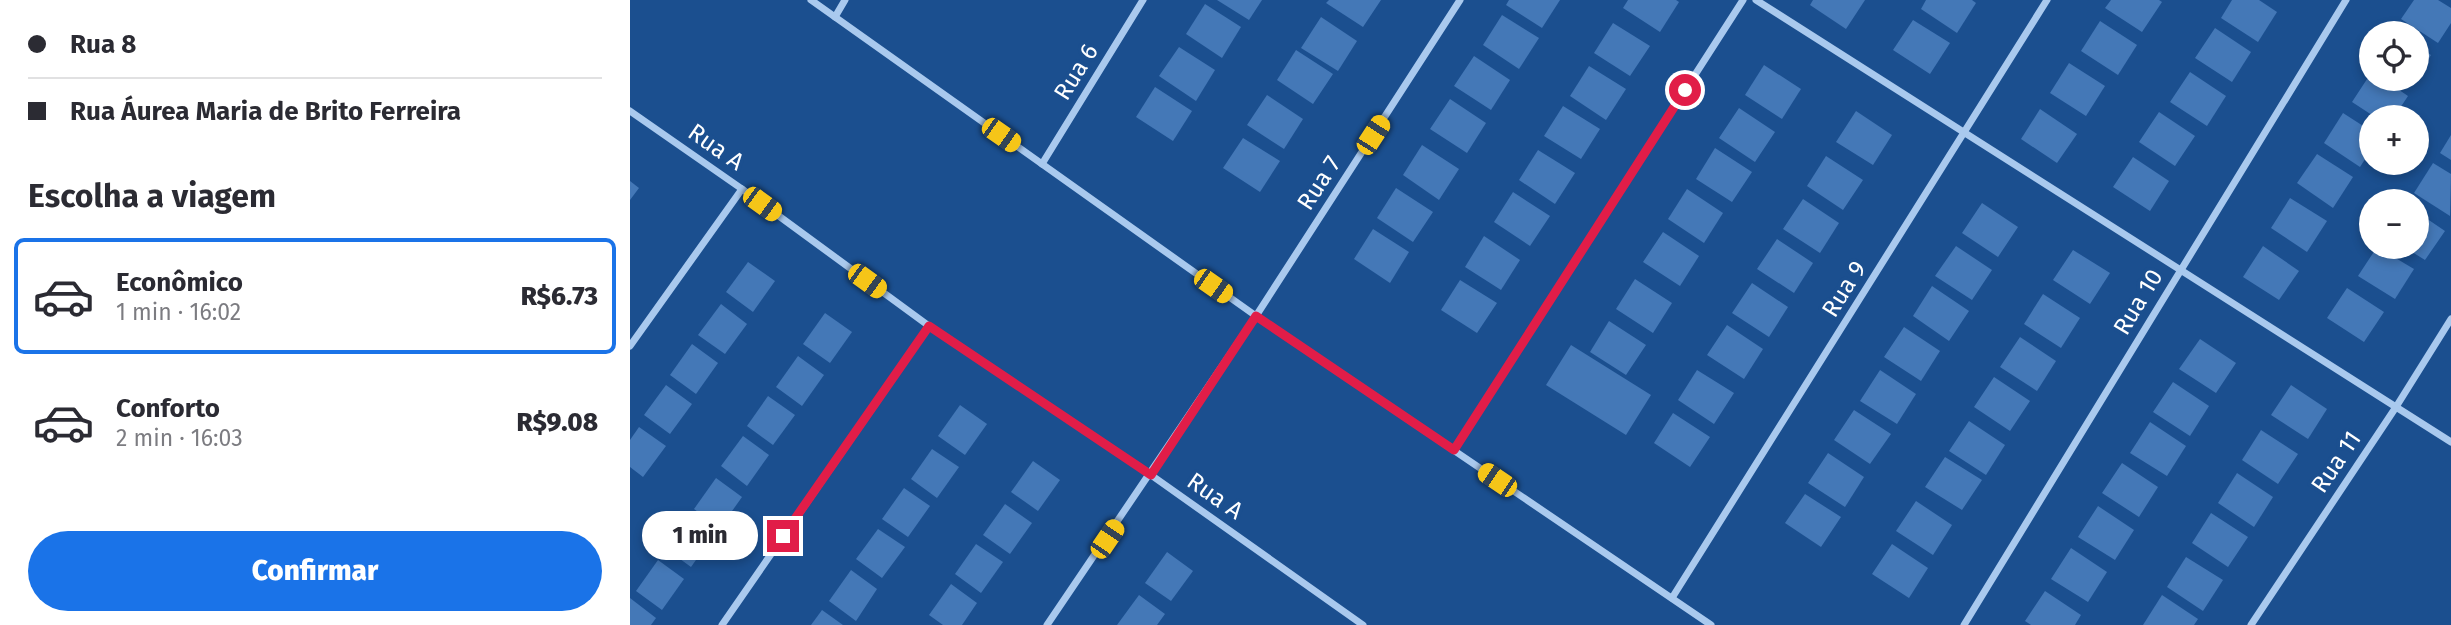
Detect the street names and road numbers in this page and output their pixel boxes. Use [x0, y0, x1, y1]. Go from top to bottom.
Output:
street label: Rua 6 [1048, 39, 1104, 105]
street label: Rua A [683, 118, 749, 176]
street label: Rua 7 [1291, 151, 1347, 215]
street label: Rua 9 [1816, 256, 1872, 322]
street label: Rua 10 [2108, 264, 2168, 340]
street label: Rua 11 [2305, 426, 2367, 498]
street label: Rua A [1182, 467, 1248, 525]

